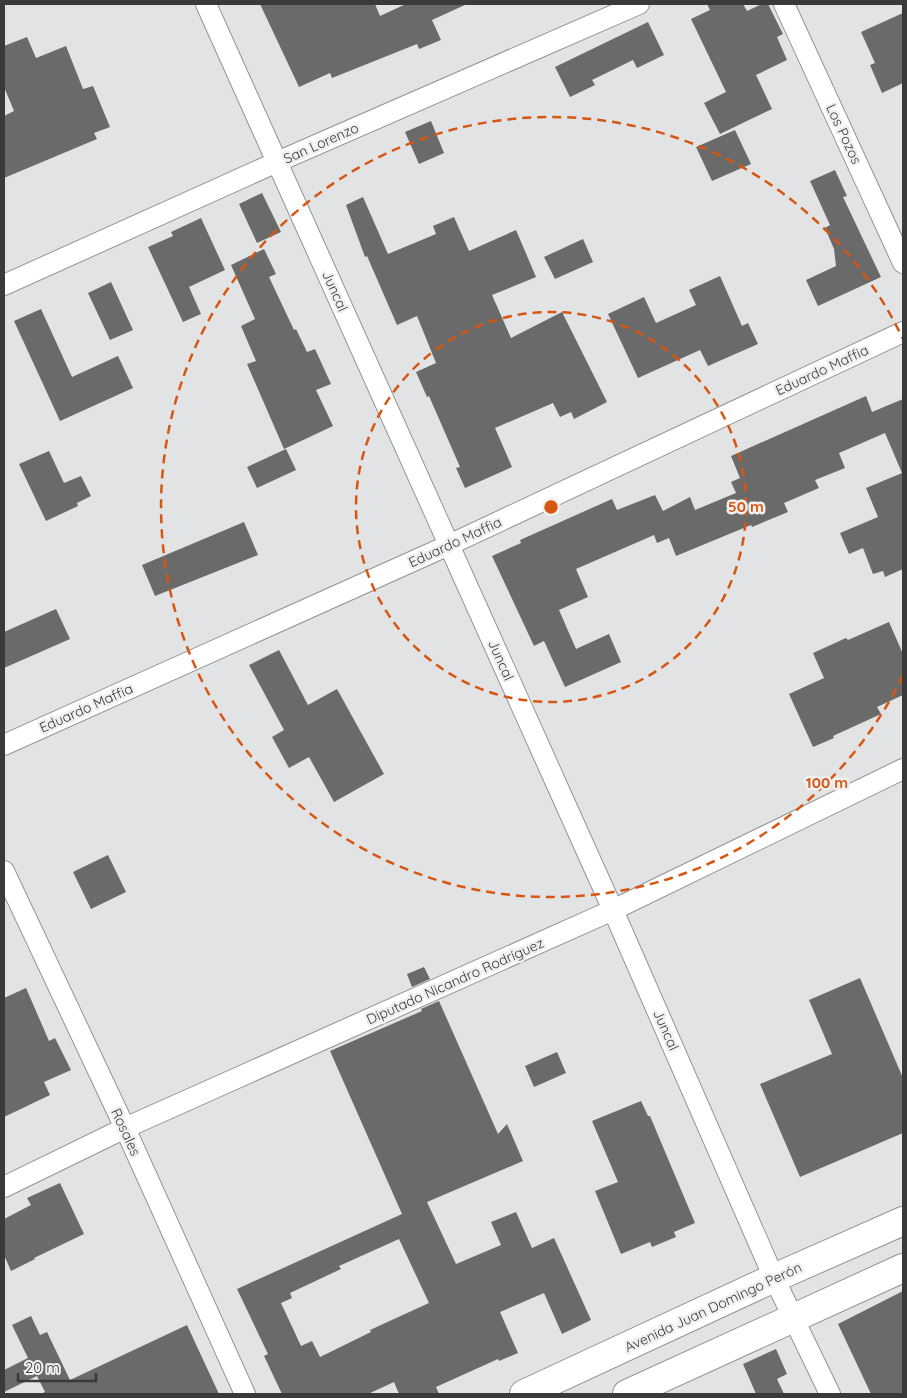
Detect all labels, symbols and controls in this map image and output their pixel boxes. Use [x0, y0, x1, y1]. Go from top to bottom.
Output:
street label: Los Pozos [822, 101, 866, 167]
street label: San Lorenzo [281, 118, 361, 168]
street label: Juncal [318, 268, 352, 314]
street label: Eduardo Maffia [773, 341, 871, 399]
text: 50 m [728, 497, 764, 516]
centre of rings [542, 498, 560, 516]
street label: Eduardo Maffia [406, 513, 504, 571]
street label: Juncal [484, 637, 518, 683]
street label: Eduardo Maffia [36, 679, 136, 737]
text: 100 m [806, 773, 848, 792]
street label: Diputado Nicandro Rodríguez [364, 934, 547, 1028]
street label: Juncal [649, 1007, 683, 1053]
street label: Rosales [107, 1105, 145, 1159]
street label: Avenida Juan Domingo Perón [622, 1258, 804, 1356]
scale bar [18, 1350, 95, 1382]
text: 20 m [25, 1358, 60, 1377]

